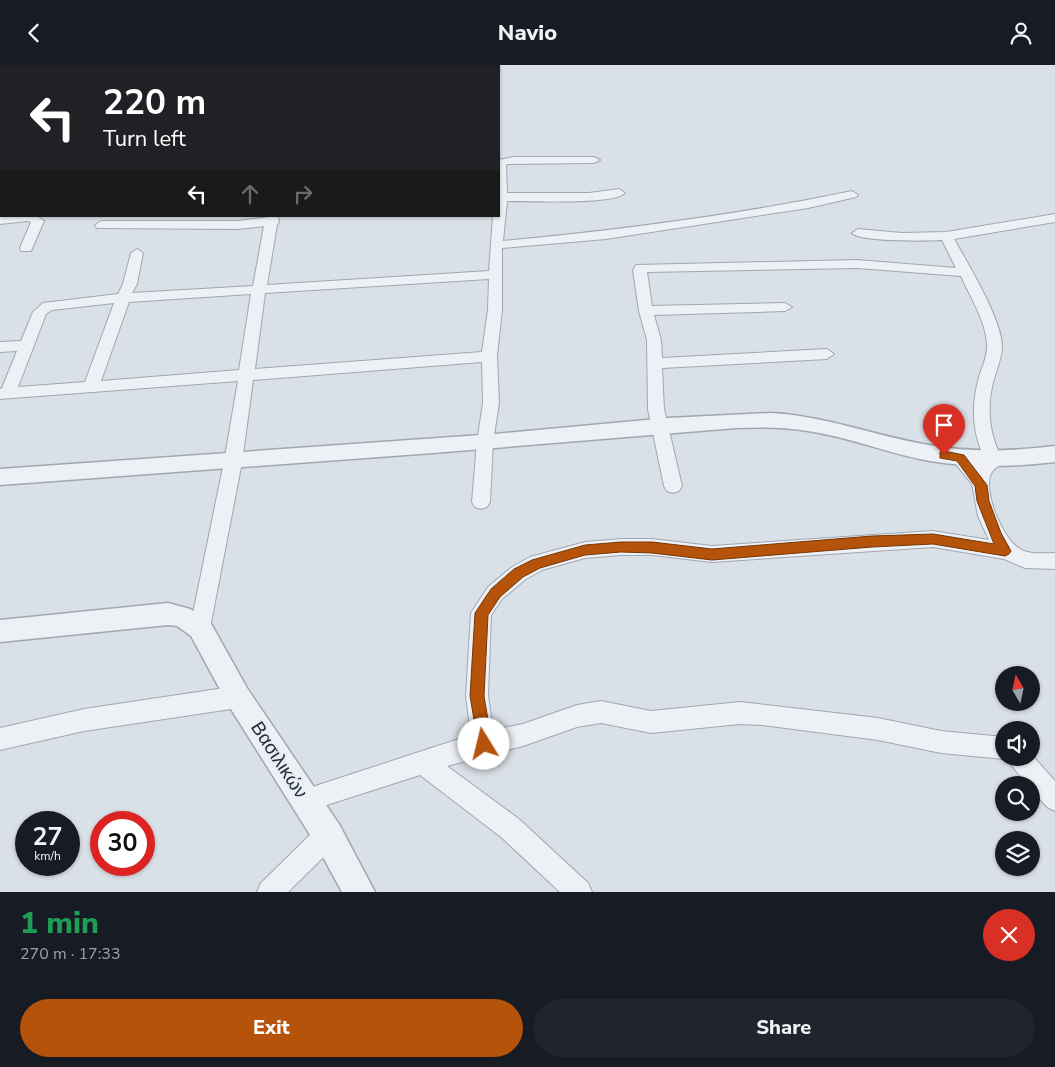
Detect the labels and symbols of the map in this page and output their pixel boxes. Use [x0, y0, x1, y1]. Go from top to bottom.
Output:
pin [923, 404, 965, 455]
north arrow [995, 666, 1040, 711]
street label: Βασιλικών [244, 716, 314, 804]
position arrow [457, 717, 509, 769]
speed limit sign: 30 [90, 811, 155, 876]

